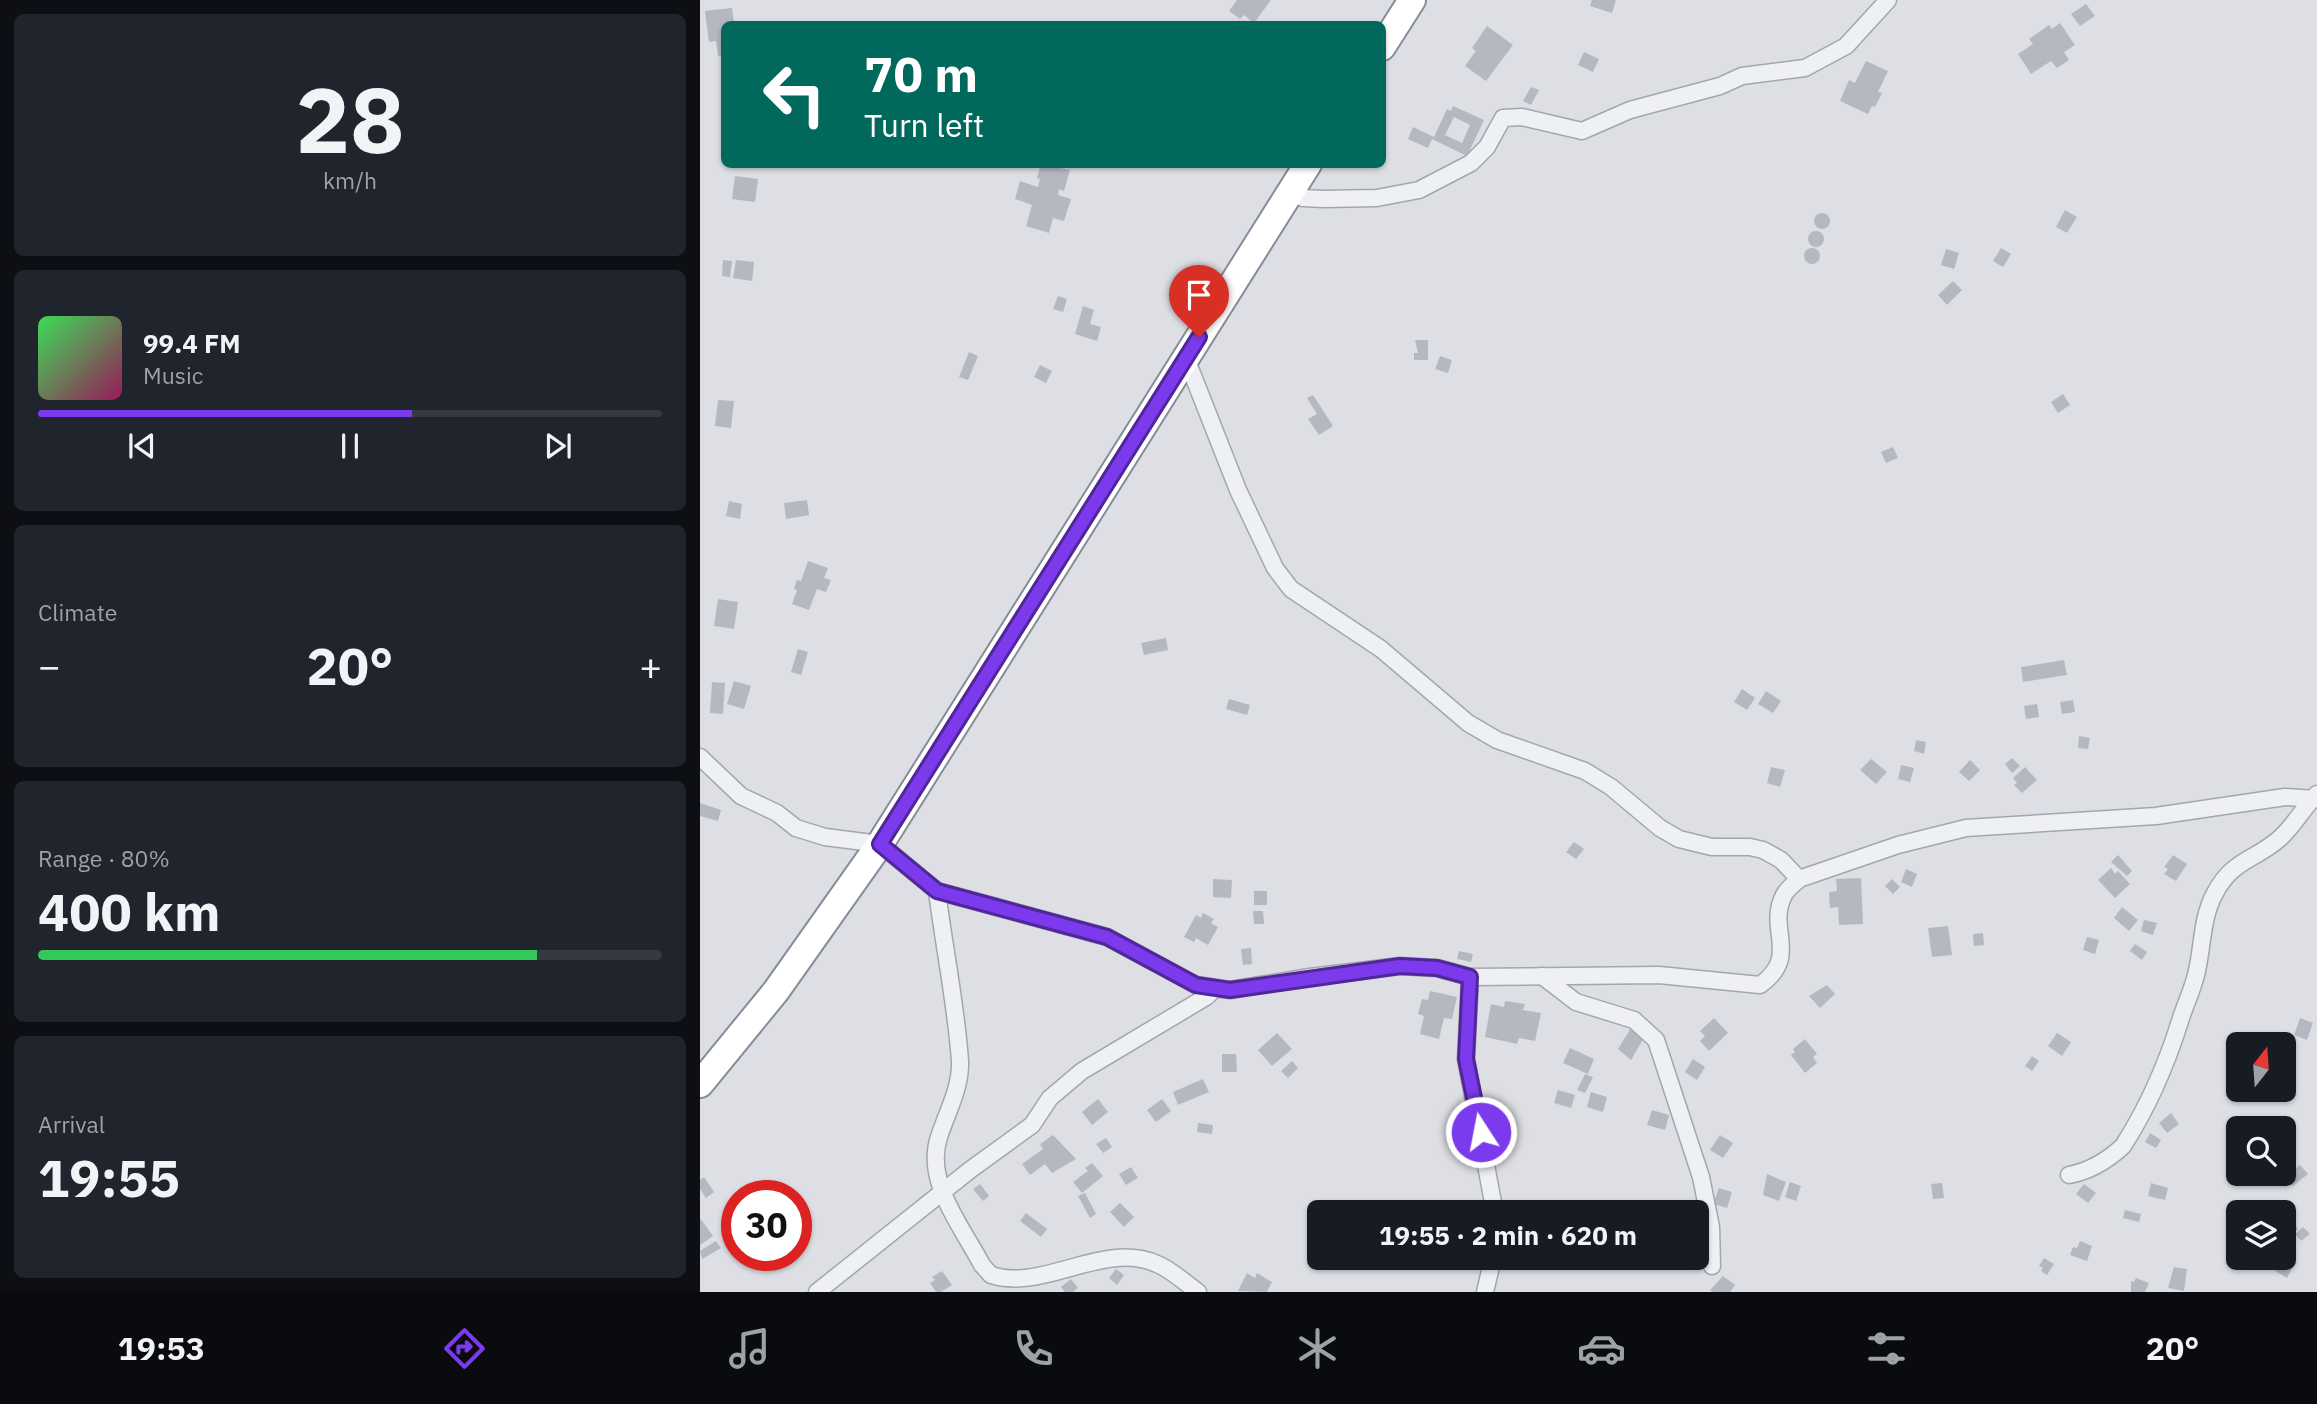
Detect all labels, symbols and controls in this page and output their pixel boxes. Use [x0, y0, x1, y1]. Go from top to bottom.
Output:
text: 70 m [864, 42, 978, 105]
icon: left [749, 49, 840, 140]
text: 28 [295, 60, 405, 178]
text: Turn left [864, 104, 984, 146]
text: km/h [323, 165, 377, 195]
pin [1169, 265, 1229, 337]
icon: arrive [1180, 276, 1218, 314]
text: 99.4 FM [143, 326, 241, 360]
text: Music [143, 360, 203, 390]
icon: previous [123, 427, 161, 465]
icon: pause [331, 427, 369, 465]
icon: next [539, 427, 577, 465]
text: Climate [38, 597, 117, 627]
text: 20° [307, 632, 393, 699]
text: − [38, 641, 61, 690]
text: + [639, 641, 662, 690]
text: Range · 80% [38, 843, 170, 873]
text: 400 km [38, 878, 220, 945]
north arrow [2226, 1032, 2296, 1102]
map controls [2226, 1032, 2296, 1270]
position arrow [1444, 1095, 1518, 1169]
text: Arrival [38, 1109, 105, 1139]
button: search [2226, 1116, 2296, 1186]
text: 19:55 [38, 1144, 180, 1211]
speed limit sign: 30 [721, 1180, 812, 1271]
button: layers [2226, 1200, 2296, 1270]
text: 19:55 · 2 min · 620 m [1379, 1218, 1637, 1252]
icon: directions [440, 1324, 489, 1373]
icon: music [725, 1324, 774, 1373]
icon: phone [1009, 1324, 1058, 1373]
icon: climate [1293, 1324, 1342, 1373]
icon: car [1577, 1324, 1626, 1373]
icon: filters [1862, 1324, 1911, 1373]
text: 19:53 [118, 1327, 205, 1369]
text: 20° [2146, 1327, 2199, 1369]

